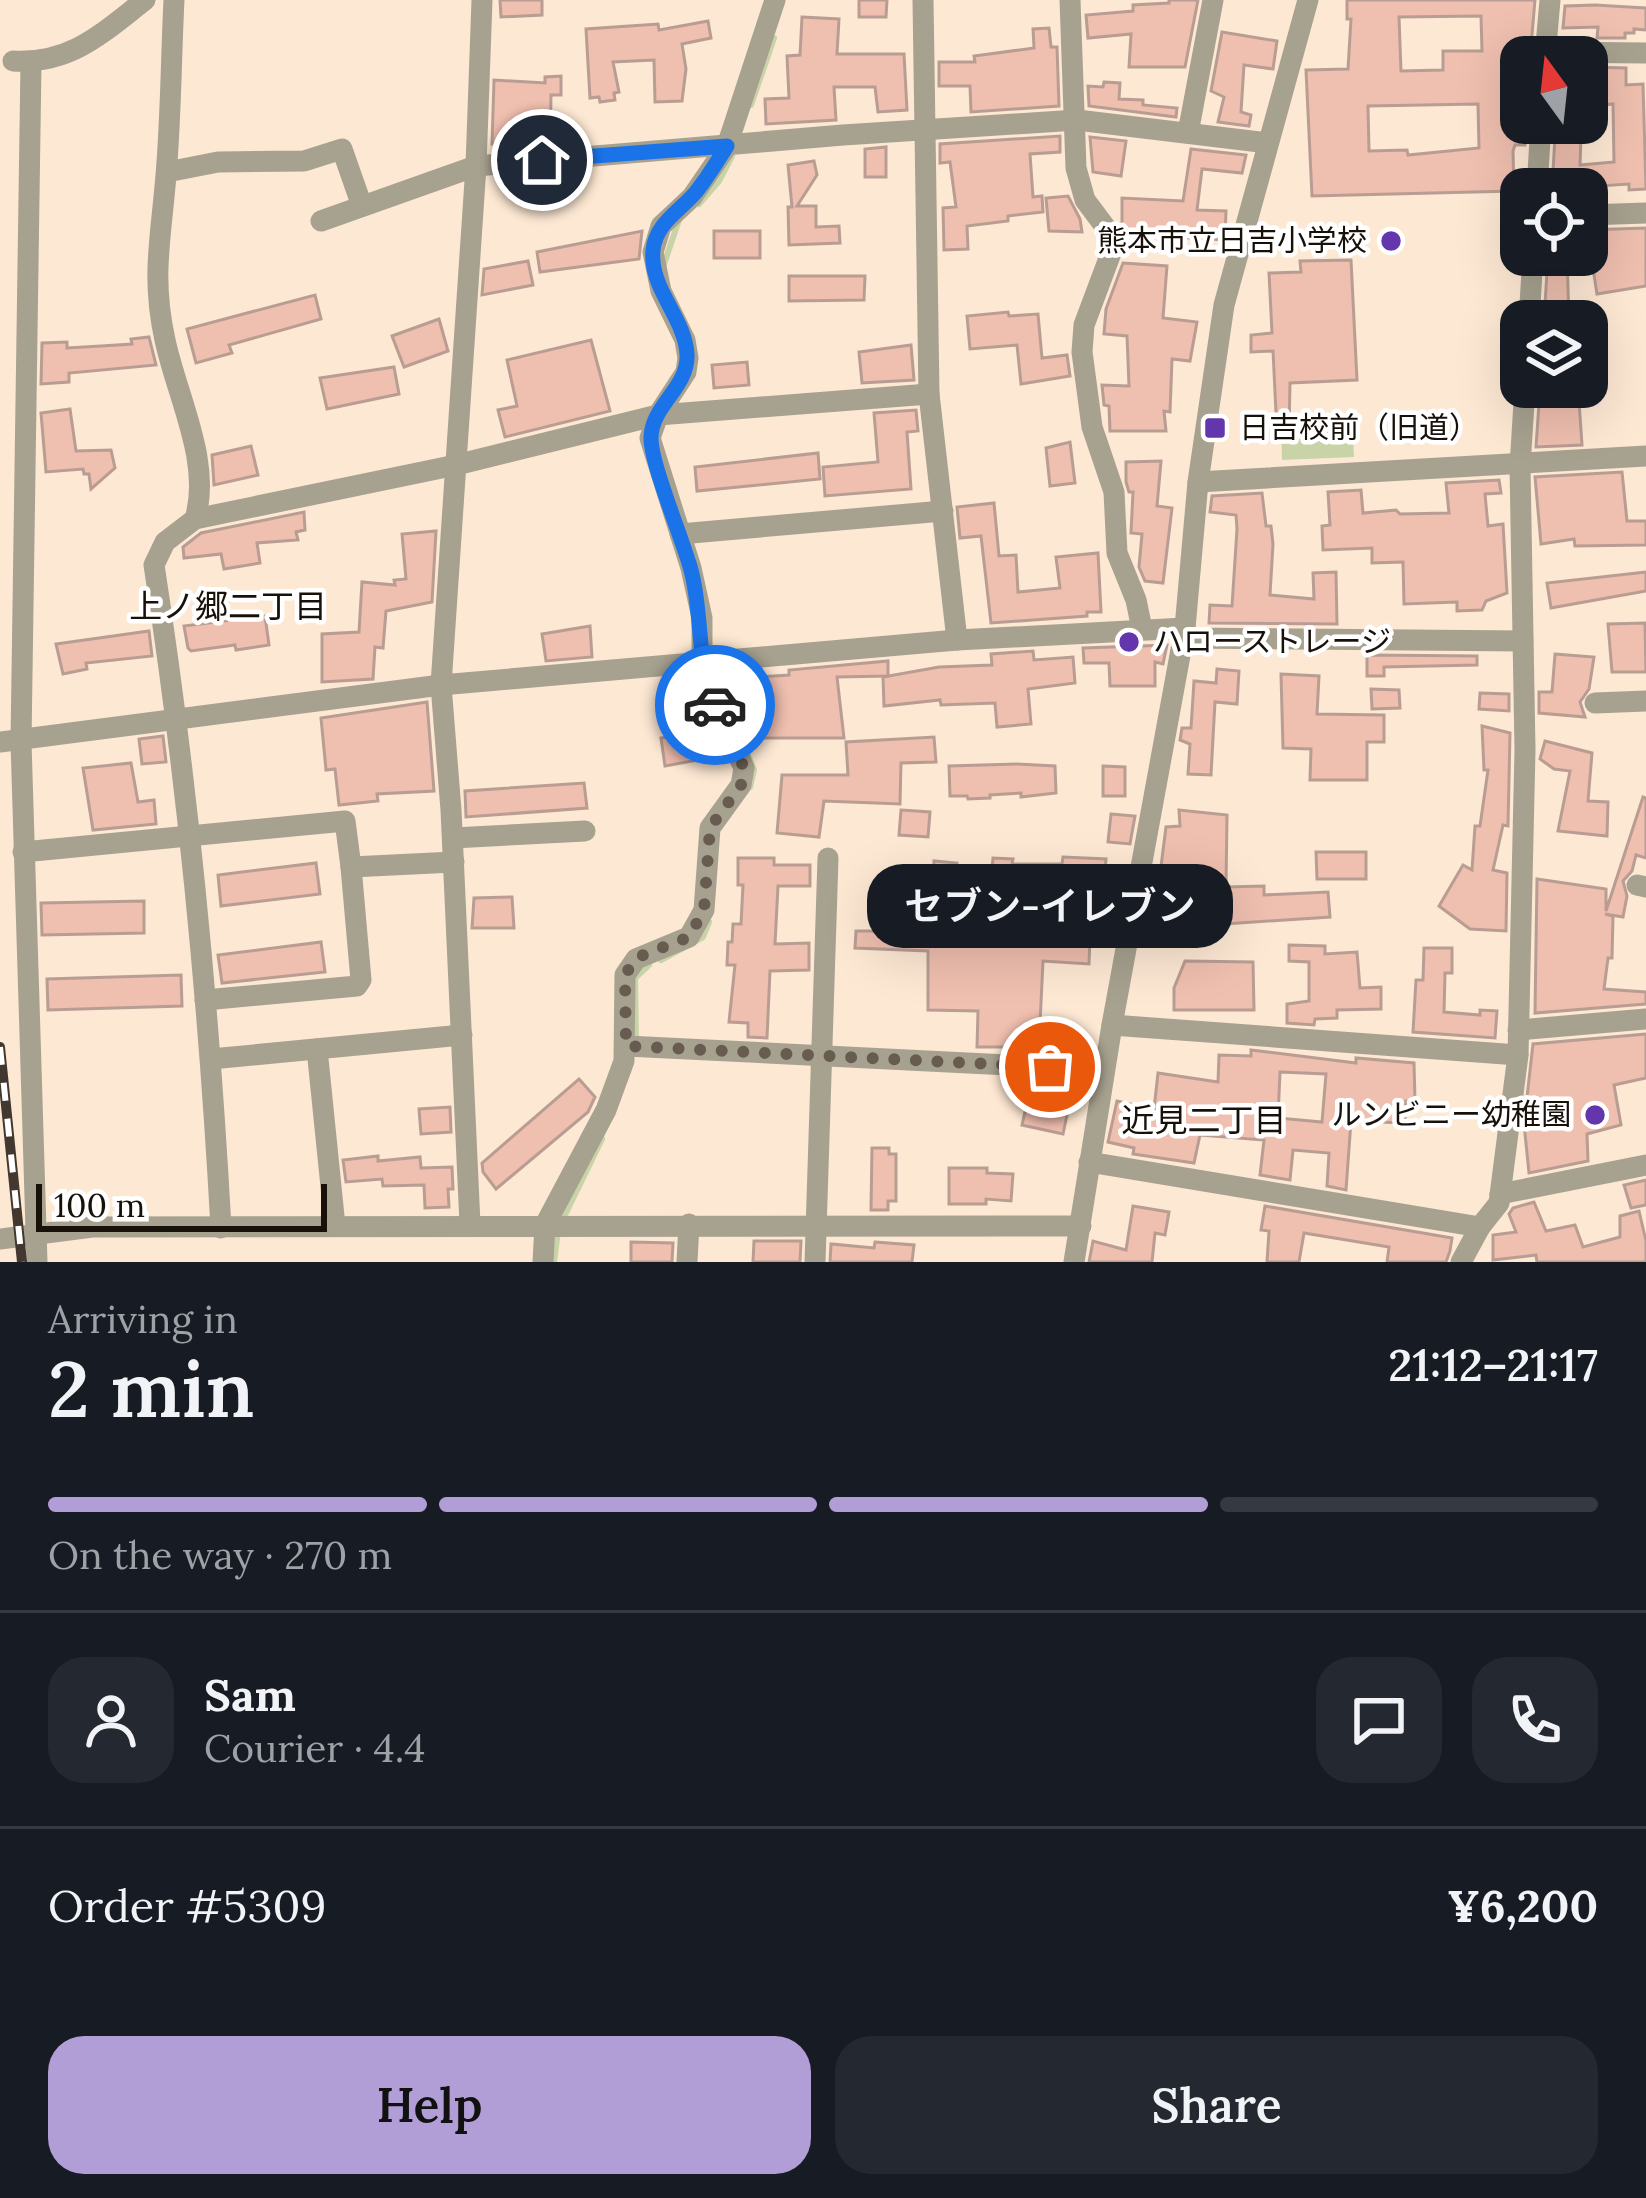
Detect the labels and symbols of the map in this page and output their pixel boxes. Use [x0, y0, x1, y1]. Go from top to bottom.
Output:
north arrow [1500, 36, 1608, 144]
pin [491, 109, 593, 211]
place label: 熊本市立日吉小学校 [1097, 221, 1367, 259]
marker: 熊本市立日吉小学校 [1378, 228, 1404, 254]
place label: 日吉校前（旧道） [1239, 408, 1479, 446]
marker: 日吉校前（旧道） [1202, 415, 1228, 441]
district label: 上ノ郷二丁目 [129, 585, 327, 627]
place label: ハローストレージ [1153, 622, 1391, 660]
marker: ハローストレージ [1116, 629, 1142, 655]
courier [655, 645, 775, 765]
callout: セブン-イレブン [867, 863, 1233, 947]
pin [999, 1016, 1101, 1118]
place label: ルンビニー幼稚園 [1332, 1095, 1571, 1133]
district label: 近見二丁目 [1122, 1099, 1287, 1141]
marker: ルンビニー幼稚園 [1582, 1102, 1608, 1128]
scale bar [36, 1178, 327, 1231]

